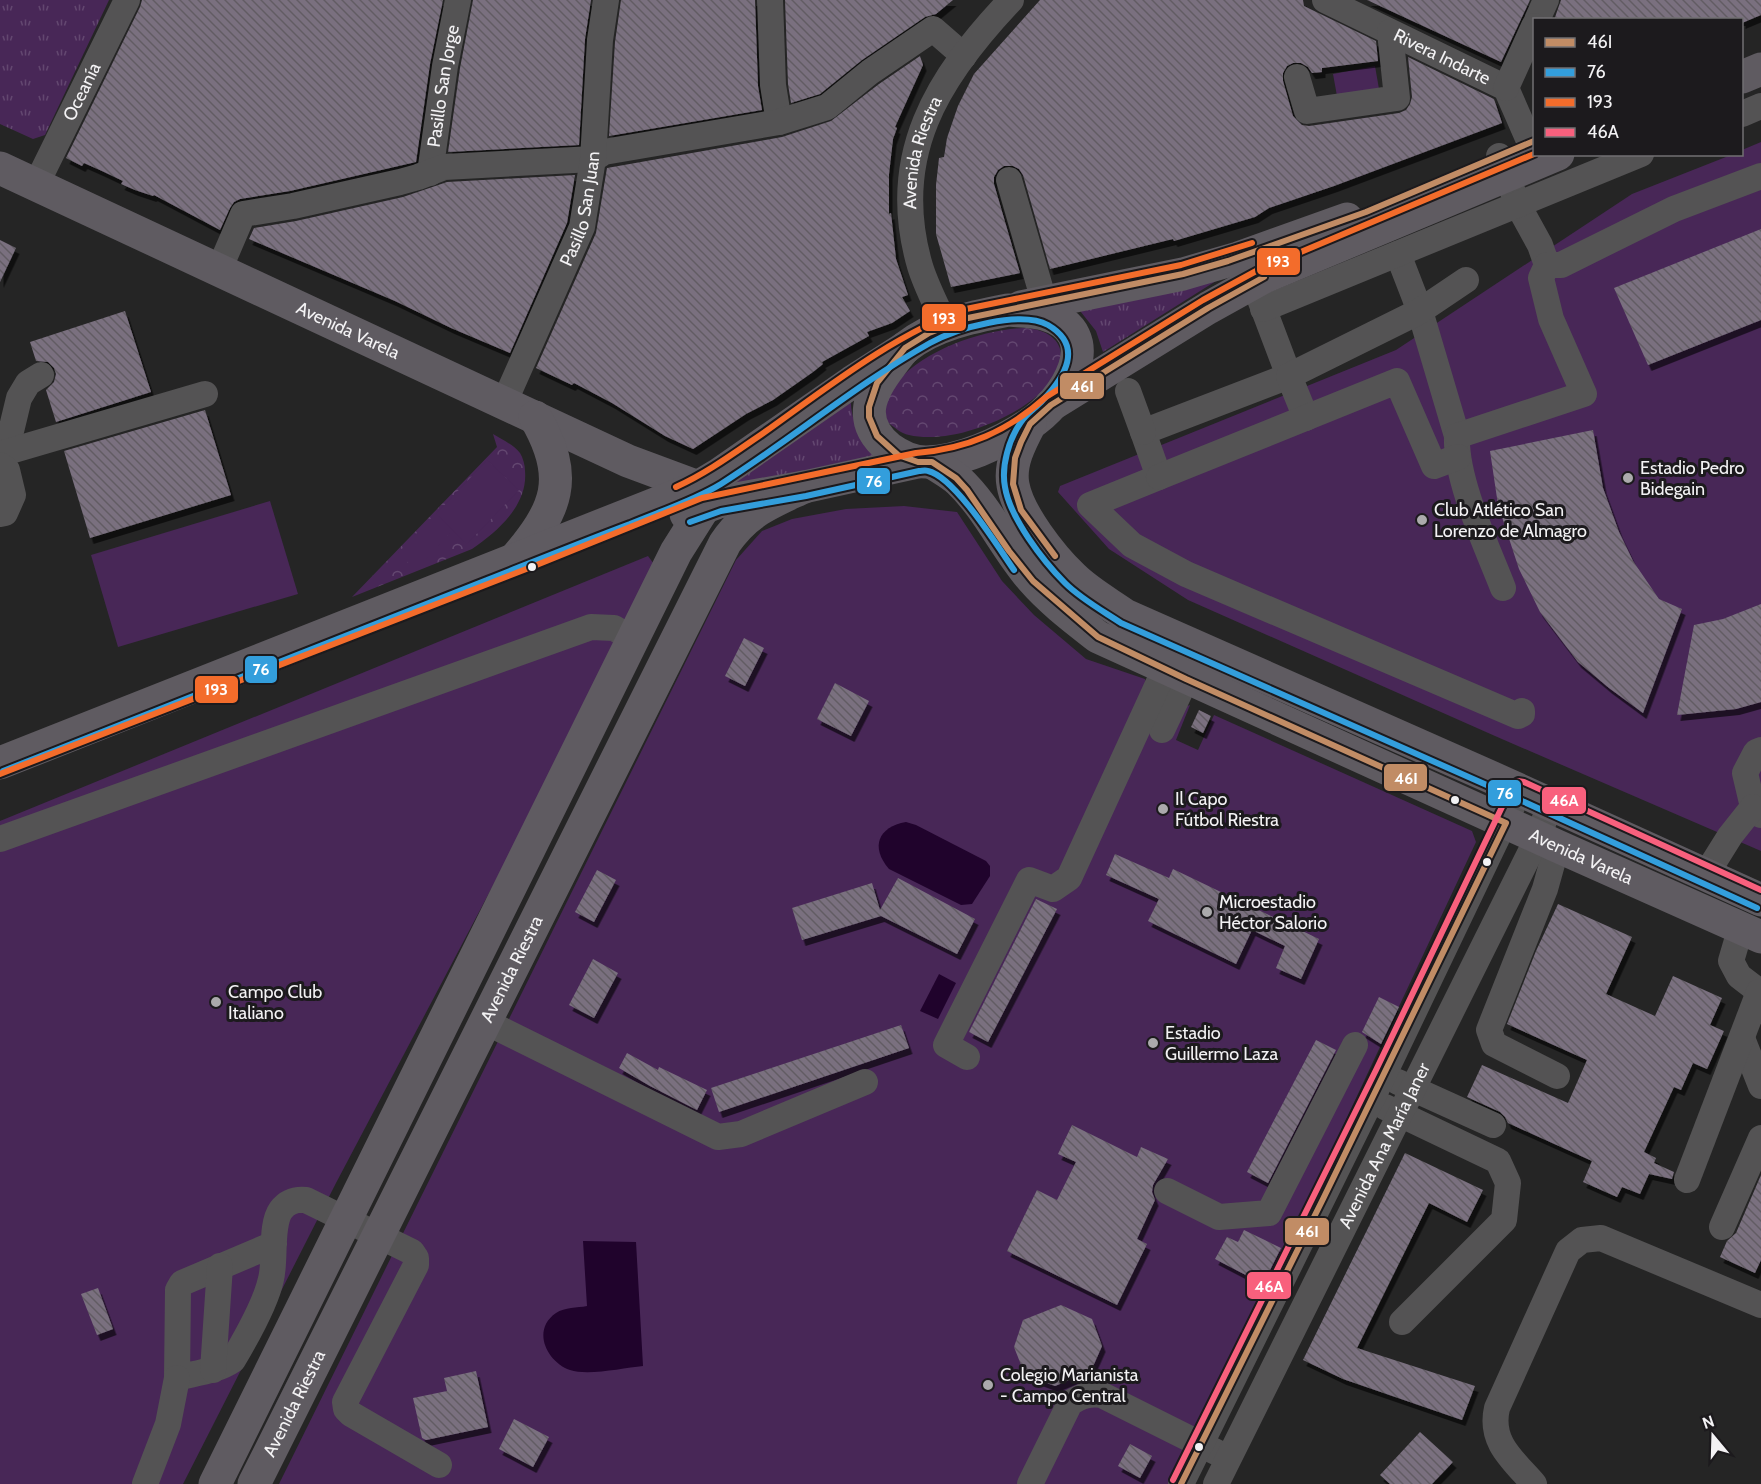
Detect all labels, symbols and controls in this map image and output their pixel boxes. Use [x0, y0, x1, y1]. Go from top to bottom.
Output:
legend [1533, 18, 1743, 156]
street label: Pasillo San Jorge [423, 23, 464, 149]
street label: Rivera Indarte [1390, 24, 1494, 90]
text: 46I [1587, 31, 1612, 53]
street label: Oceanía [58, 59, 106, 124]
text: 76 [1587, 61, 1606, 83]
text: 193 [1587, 91, 1613, 113]
street label: Avenida Riestra [899, 92, 947, 210]
text: 46A [1587, 121, 1619, 143]
street label: Pasillo San Juan [555, 151, 604, 269]
line badge: 193 [1256, 247, 1301, 276]
text: 193 [1266, 252, 1290, 271]
street label: Avenida Varela [293, 297, 403, 364]
line badge: 193 [921, 303, 967, 332]
text: 193 [932, 309, 956, 328]
line badge: 46I [1059, 372, 1105, 400]
text: 46I [1070, 377, 1094, 396]
place label: Estadio Pedro Bidegain [1640, 457, 1745, 500]
line badge: 76 [856, 467, 891, 495]
marker: Estadio Pedro Bidegain [1621, 471, 1635, 485]
text: 76 [866, 472, 882, 491]
place label: Club Atlético San Lorenzo de Almagro [1434, 499, 1587, 542]
marker: Club Atlético San Lorenzo de Almagro [1415, 513, 1429, 527]
unlabelled marker [526, 561, 538, 573]
line badge: 76 [244, 655, 278, 684]
text: 76 [253, 660, 269, 679]
line badge: 193 [194, 675, 239, 704]
text: 193 [204, 680, 228, 699]
line badge: 46I [1383, 763, 1428, 792]
text: 46I [1394, 769, 1418, 788]
line badge: 76 [1487, 779, 1522, 807]
text: 76 [1497, 784, 1513, 803]
line badge: 46A [1541, 786, 1587, 815]
place label: Il Capo Fútbol Riestra [1175, 788, 1279, 831]
text: 46A [1550, 791, 1578, 810]
unlabelled marker [1449, 794, 1461, 806]
marker: Il Capo Fútbol Riestra [1156, 802, 1170, 816]
street label: Avenida Varela [1526, 824, 1637, 890]
unlabelled marker [1481, 856, 1493, 868]
place label: Microestadio Héctor Salorio [1219, 891, 1327, 934]
marker: Microestadio Héctor Salorio [1200, 905, 1214, 919]
street label: Avenida Riestra [476, 912, 548, 1026]
place label: Campo Club Italiano [228, 981, 322, 1024]
marker: Campo Club Italiano [209, 995, 223, 1009]
place label: Estadio Guillermo Laza [1165, 1022, 1278, 1065]
marker: Estadio Guillermo Laza [1146, 1036, 1160, 1050]
street label: Avenida Ana María Janer [1334, 1059, 1435, 1232]
line badge: 46I [1284, 1217, 1330, 1246]
text: 46I [1295, 1222, 1319, 1241]
line badge: 46A [1246, 1271, 1292, 1300]
text: 46A [1255, 1277, 1283, 1296]
street label: Avenida Riestra [258, 1346, 330, 1461]
place label: Colegio Marianista - Campo Central [1000, 1364, 1139, 1407]
marker: Colegio Marianista - Campo Central [981, 1378, 995, 1392]
north arrow [1683, 1406, 1743, 1466]
text: N [1700, 1411, 1717, 1433]
unlabelled marker [1193, 1441, 1205, 1453]

